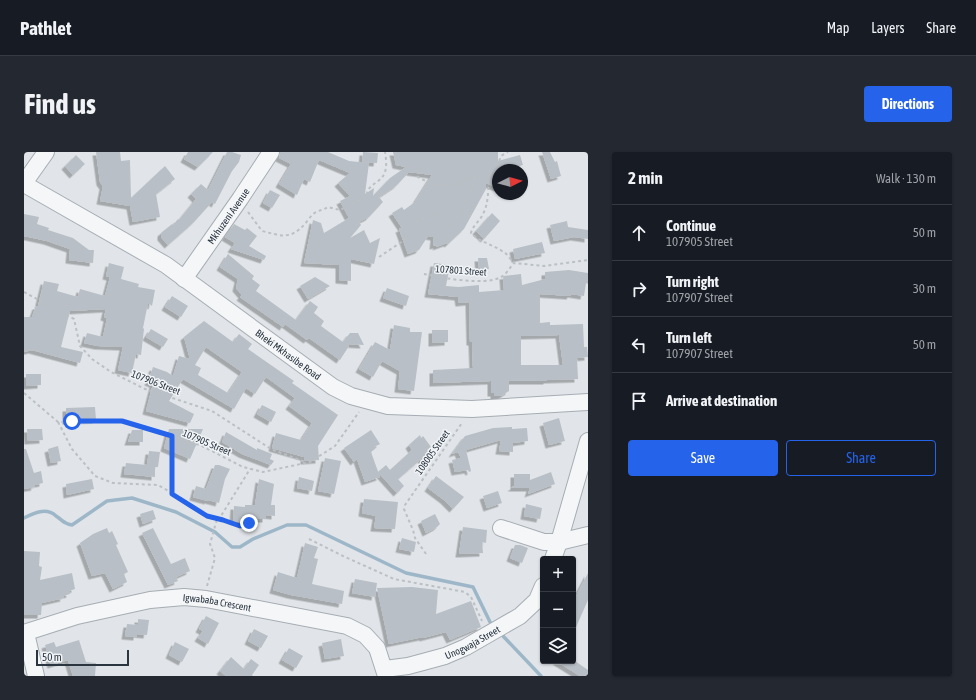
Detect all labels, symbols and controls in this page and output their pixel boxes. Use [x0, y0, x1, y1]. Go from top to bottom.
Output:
text: Pathlet [20, 17, 71, 39]
text: Map [827, 20, 849, 36]
text: Layers [871, 20, 904, 36]
text: Share [926, 20, 956, 36]
button: Directions [864, 86, 952, 122]
text: Find us [24, 88, 96, 120]
north arrow [492, 164, 528, 200]
text: 2 min [628, 168, 663, 188]
text: Walk · 130 m [876, 171, 936, 186]
street label: Mkhuzeni Avenue [205, 186, 252, 246]
text: Continue [666, 217, 716, 234]
icon: ahead [628, 222, 650, 244]
text: 50 m [913, 225, 936, 240]
text: 107905 Street [666, 234, 733, 249]
street label: 107801 Street [435, 263, 487, 278]
text: Turn right [666, 273, 719, 290]
icon: right [628, 278, 650, 300]
text: 30 m [913, 281, 936, 296]
text: 107907 Street [666, 290, 733, 305]
street label: Bheki Mkhasibe Road [253, 327, 323, 382]
text: Turn left [666, 329, 712, 346]
icon: left [628, 334, 650, 356]
text: 50 m [913, 337, 936, 352]
text: 107907 Street [666, 346, 733, 361]
street label: 107906 Street [130, 368, 182, 397]
icon: arrive [628, 390, 650, 412]
text: Arrive at destination [666, 392, 777, 409]
route start [63, 412, 81, 430]
street label: 107905 Street [181, 427, 233, 458]
street label: 108005 Street [413, 428, 452, 477]
button: Save [628, 440, 778, 476]
button: Share [786, 440, 936, 476]
route end [240, 514, 258, 532]
map controls [540, 556, 576, 664]
button: + [540, 556, 576, 592]
street label: Igwababa Crescent [182, 592, 252, 614]
button: − [540, 592, 576, 628]
street label: Unogwaja Street [443, 624, 502, 661]
button: layers [540, 628, 576, 664]
scale bar [36, 648, 129, 667]
text: 50 m [42, 651, 62, 663]

